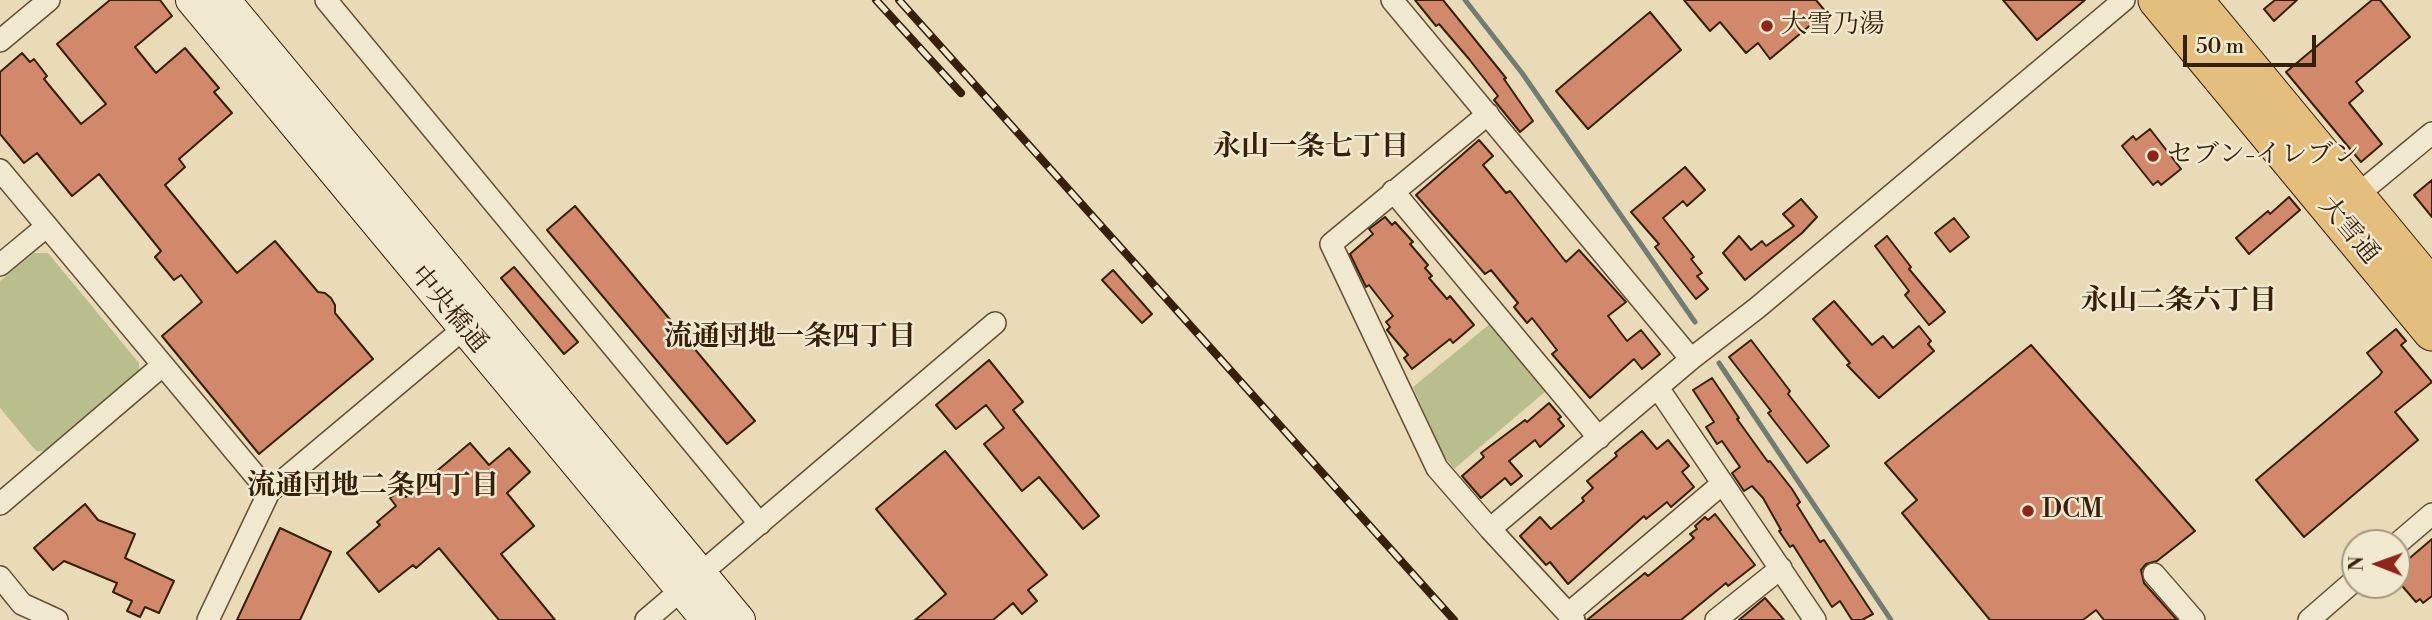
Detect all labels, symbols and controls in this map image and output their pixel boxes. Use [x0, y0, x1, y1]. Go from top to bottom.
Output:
place label: 大雪乃湯 [1781, 10, 1885, 42]
marker: 大雪乃湯 [1759, 18, 1775, 34]
scale bar [2187, 21, 2320, 65]
text: 50 m [2196, 34, 2244, 60]
district label: 永山一条七丁目 [1213, 131, 1409, 165]
place label: セブン-イレブン [2167, 140, 2359, 172]
marker: セブン-イレブン [2145, 148, 2161, 164]
street label: 大雪通 [2311, 191, 2385, 271]
street label: 中央橋通 [403, 260, 493, 360]
district label: 永山二条六丁目 [2081, 285, 2277, 319]
district label: 流通団地一条四丁目 [664, 321, 916, 355]
district label: 流通団地二条四丁目 [247, 470, 499, 504]
place label: DCM [2042, 495, 2103, 527]
marker: DCM [2020, 503, 2036, 519]
north arrow [2341, 529, 2411, 599]
text: N [2345, 556, 2369, 571]

